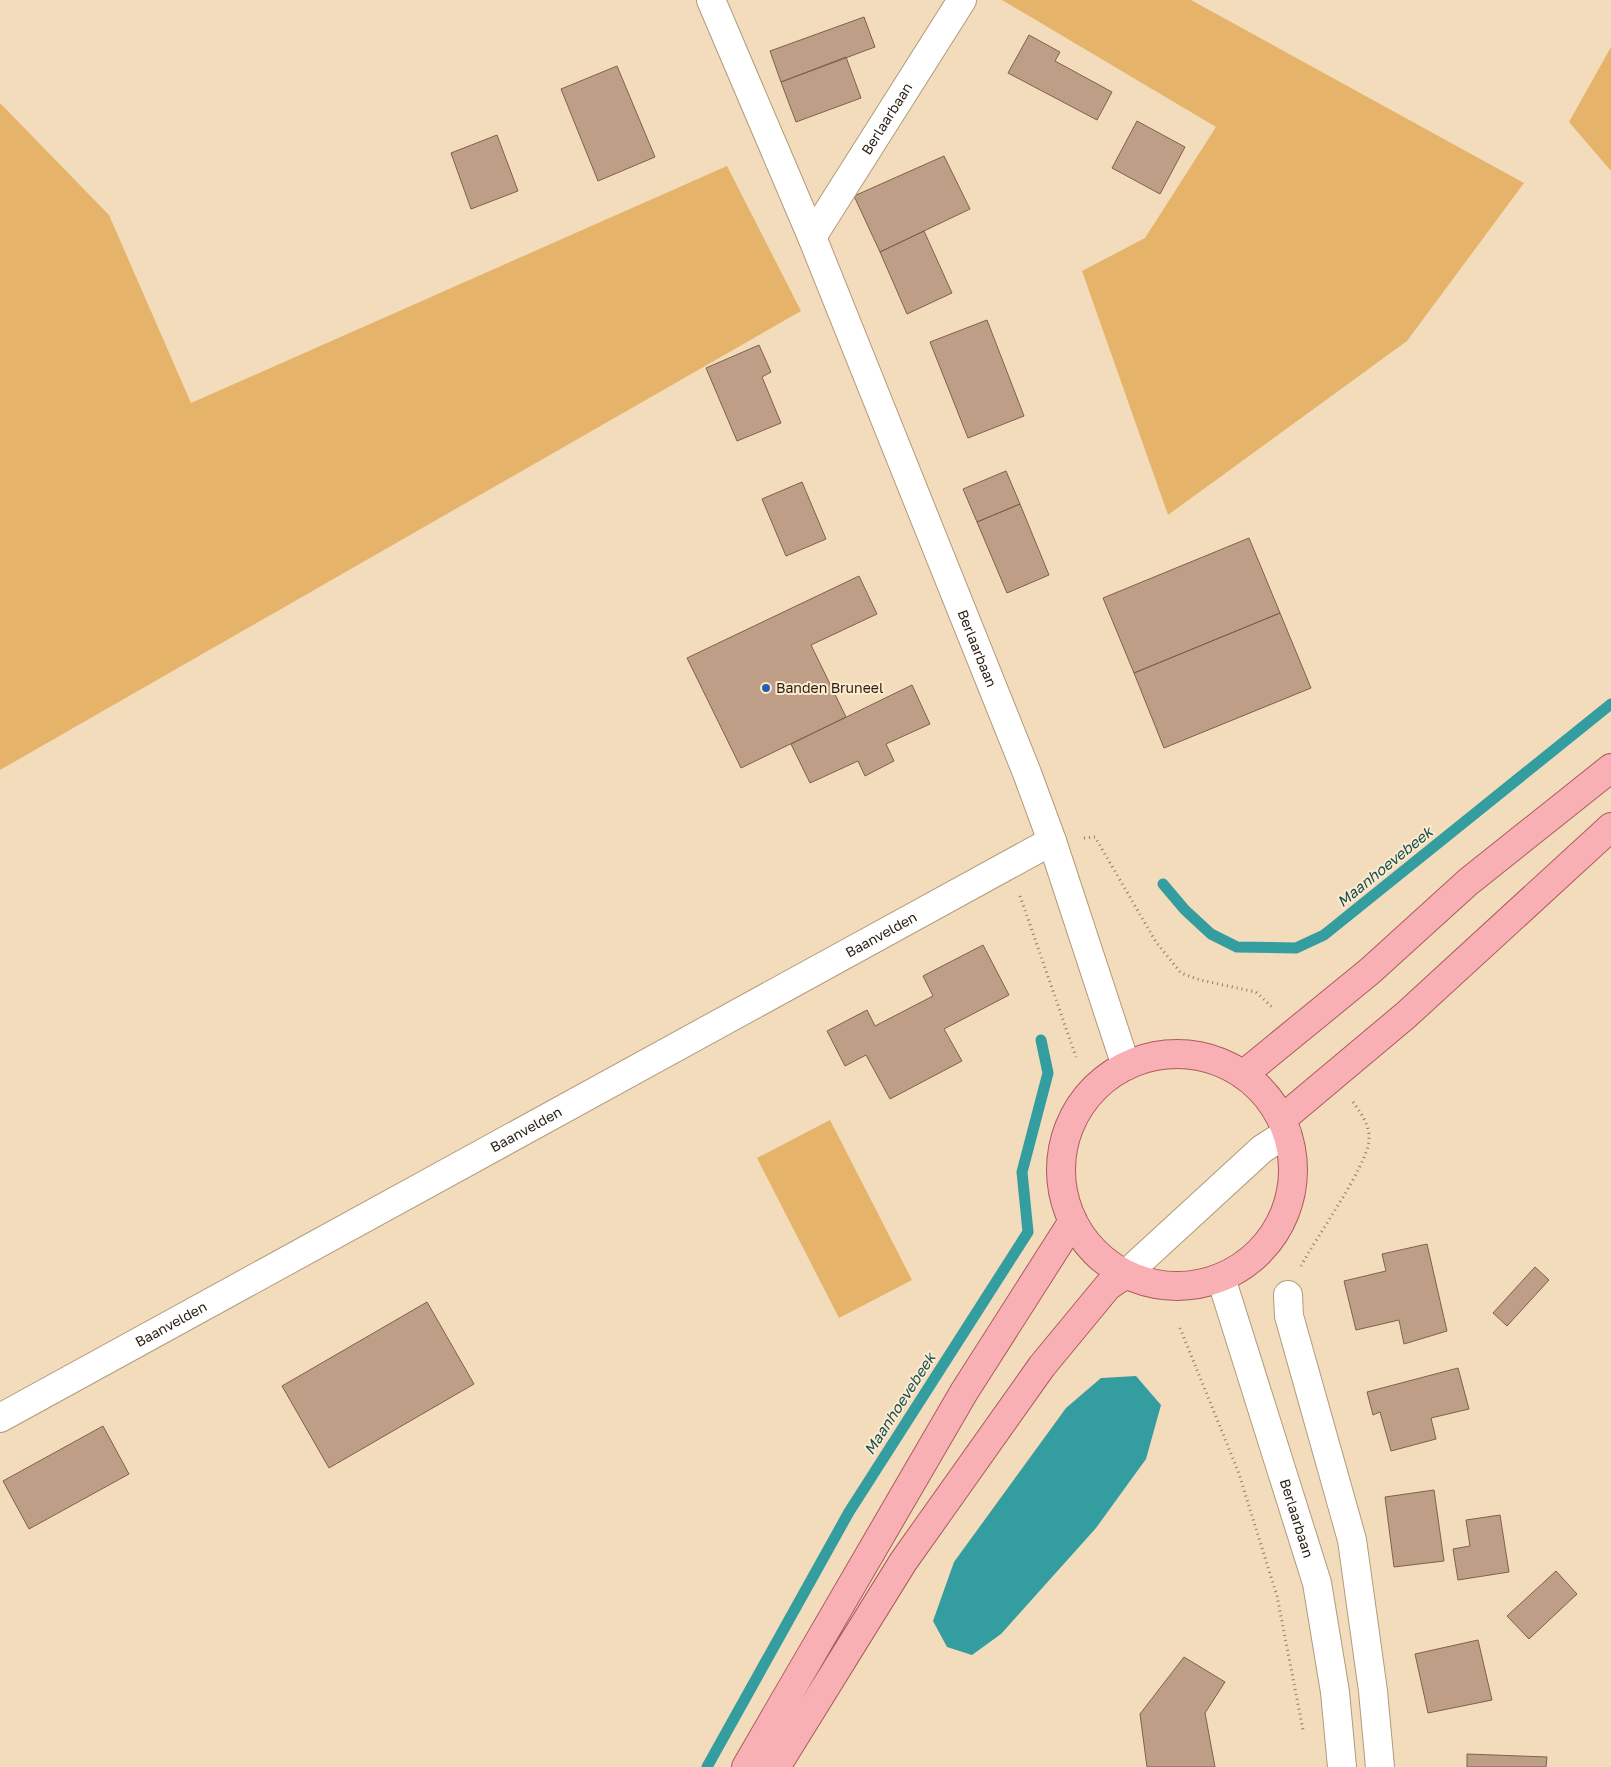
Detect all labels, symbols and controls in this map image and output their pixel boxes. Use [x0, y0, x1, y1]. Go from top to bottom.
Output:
street label: Berlaarbaan [857, 79, 916, 158]
street label: Berlaarbaan [954, 607, 1001, 689]
place label: Banden Bruneel [776, 679, 883, 696]
marker: Banden Bruneel [760, 682, 772, 694]
water label: Maanhoevebeek [1333, 821, 1437, 910]
street label: Baanvelden [842, 908, 920, 961]
street label: Baanvelden [487, 1103, 565, 1155]
street label: Baanvelden [132, 1297, 209, 1350]
water label: Maanhoevebeek [860, 1348, 940, 1458]
street label: Berlaarbaan [1277, 1477, 1318, 1560]

